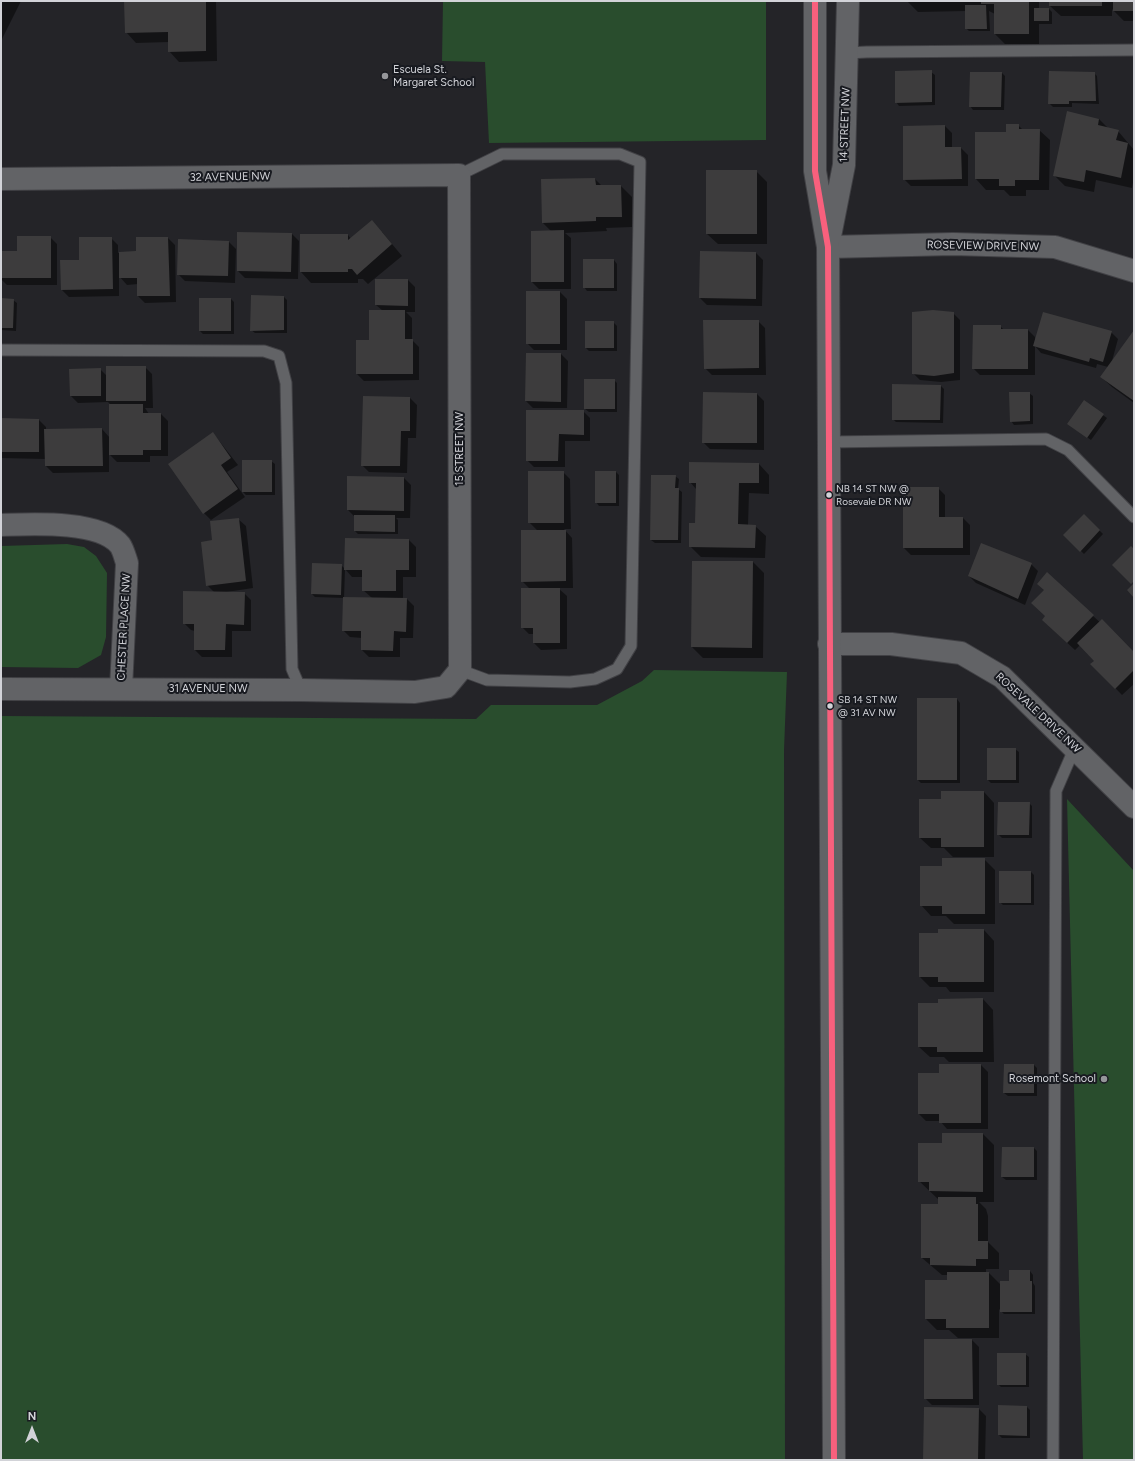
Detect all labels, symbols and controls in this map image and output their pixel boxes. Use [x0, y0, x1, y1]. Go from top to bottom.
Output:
place label: Escuela St. Margaret School [393, 63, 474, 89]
marker: Escuela St. Margaret School [380, 71, 390, 81]
street label: 14 STREET NW [837, 87, 853, 163]
street label: 32 AVENUE NW [190, 170, 270, 184]
street label: ROSEVIEW DRIVE NW [927, 238, 1039, 254]
street label: 15 STREET NW [453, 412, 467, 486]
place label: NB 14 ST NW @ Rosevale DR NW [836, 483, 911, 506]
marker: NB 14 ST NW @ Rosevale DR NW [824, 490, 834, 500]
street label: CHESTER PLACE NW [115, 573, 133, 681]
street label: ROSEVALE DRIVE NW [993, 670, 1083, 756]
street label: 31 AVENUE NW [169, 682, 247, 696]
place label: SB 14 ST NW @ 31 AV NW [838, 694, 897, 718]
marker: SB 14 ST NW @ 31 AV NW [825, 701, 835, 711]
place label: Rosemont School [1009, 1072, 1096, 1086]
marker: Rosemont School [1099, 1074, 1109, 1084]
north arrow [12, 1409, 52, 1449]
text: N [28, 1410, 36, 1423]

